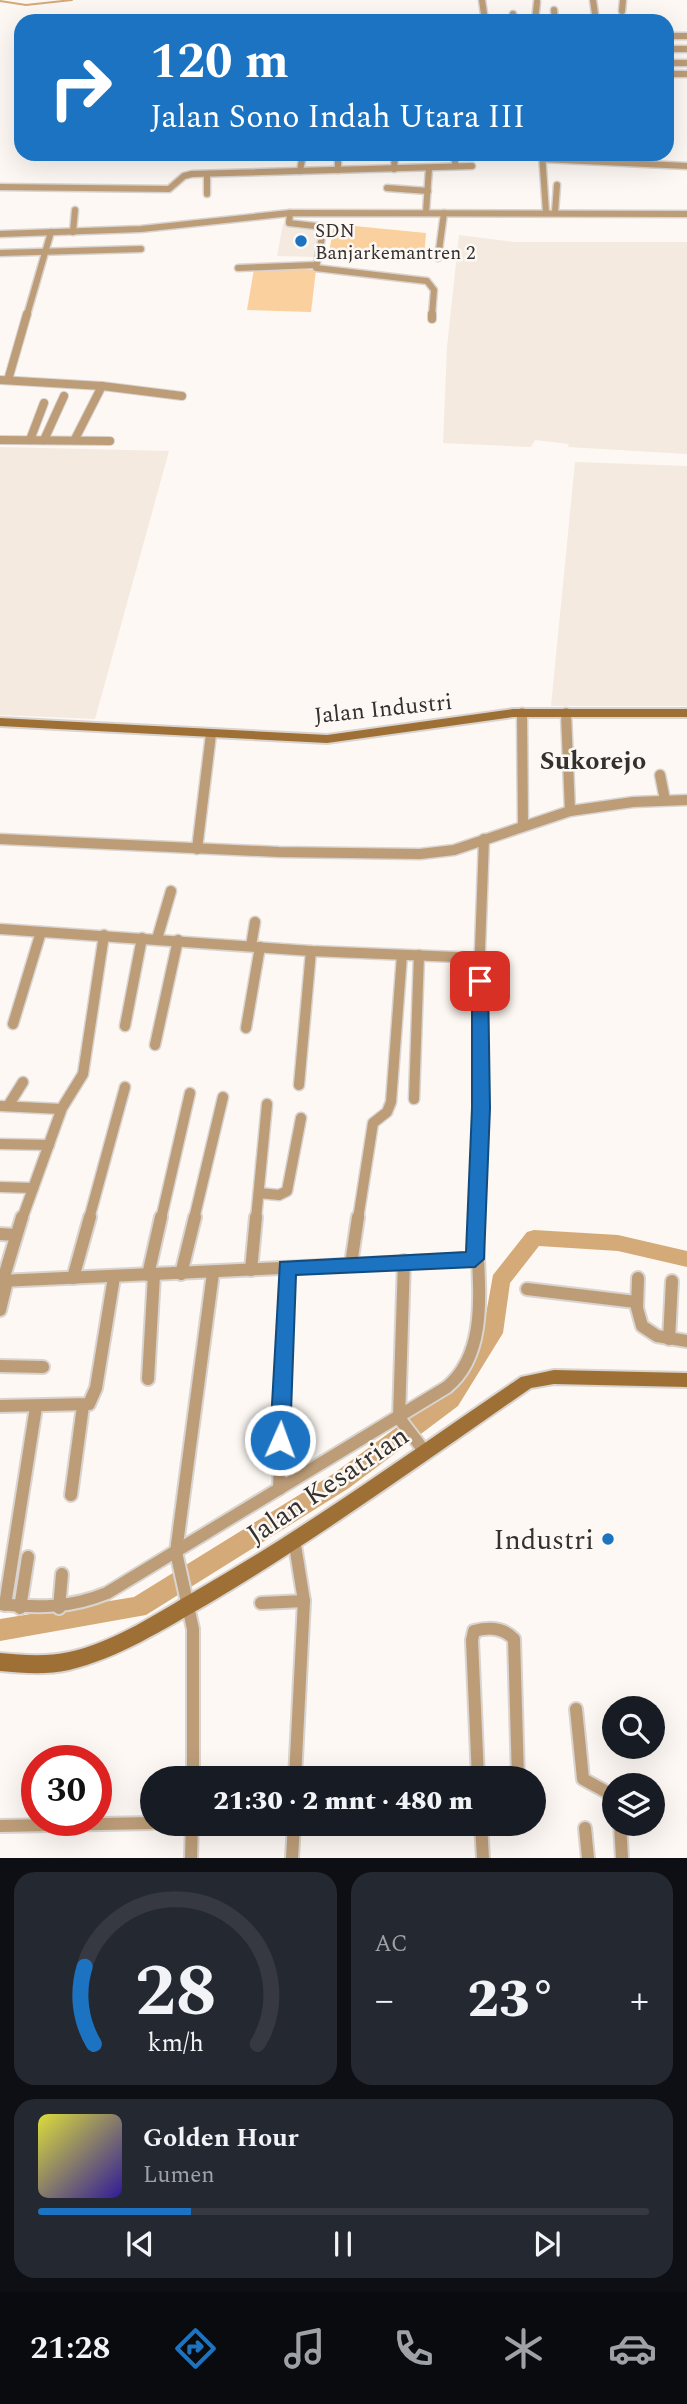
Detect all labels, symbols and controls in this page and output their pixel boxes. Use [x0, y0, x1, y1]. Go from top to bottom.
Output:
text: 120 m [150, 25, 289, 100]
icon: right [35, 42, 126, 133]
text: Jalan Sono Indah Utara III [150, 93, 525, 142]
place label: SDN Banjarkemantren 2 [315, 217, 476, 268]
marker: SDN Banjarkemantren 2 [293, 233, 309, 249]
street label: Jalan Industri [312, 685, 454, 734]
district label: Sukorejo [540, 741, 646, 781]
pin [450, 951, 510, 1011]
icon: arrive [461, 962, 499, 1000]
position arrow [243, 1403, 317, 1477]
street label: Jalan Kesatrian [238, 1415, 418, 1556]
place label: Industri [494, 1519, 594, 1562]
marker: Industri [600, 1531, 616, 1547]
map controls [602, 1696, 665, 1836]
button: search [602, 1696, 665, 1759]
speed limit sign: 30 [21, 1745, 112, 1836]
button: layers [602, 1773, 665, 1836]
text: 21:30 · 2 mnt · 480 m [213, 1781, 473, 1821]
text: AC [375, 1927, 408, 1962]
text: 28 [134, 1938, 216, 2049]
text: 23° [468, 1961, 556, 2040]
text: − [375, 1972, 394, 2030]
text: + [630, 1972, 649, 2030]
text: km/h [147, 2025, 203, 2063]
text: Golden Hour [143, 2118, 299, 2158]
text: Lumen [143, 2158, 215, 2193]
icon: previous [121, 2225, 159, 2263]
icon: pause [324, 2225, 362, 2263]
icon: next [528, 2225, 566, 2263]
text: 21:28 [30, 2324, 111, 2373]
icon: directions [171, 2324, 220, 2373]
icon: music [280, 2324, 329, 2373]
icon: phone [389, 2324, 438, 2373]
icon: climate [499, 2324, 548, 2373]
icon: car [608, 2324, 657, 2373]

